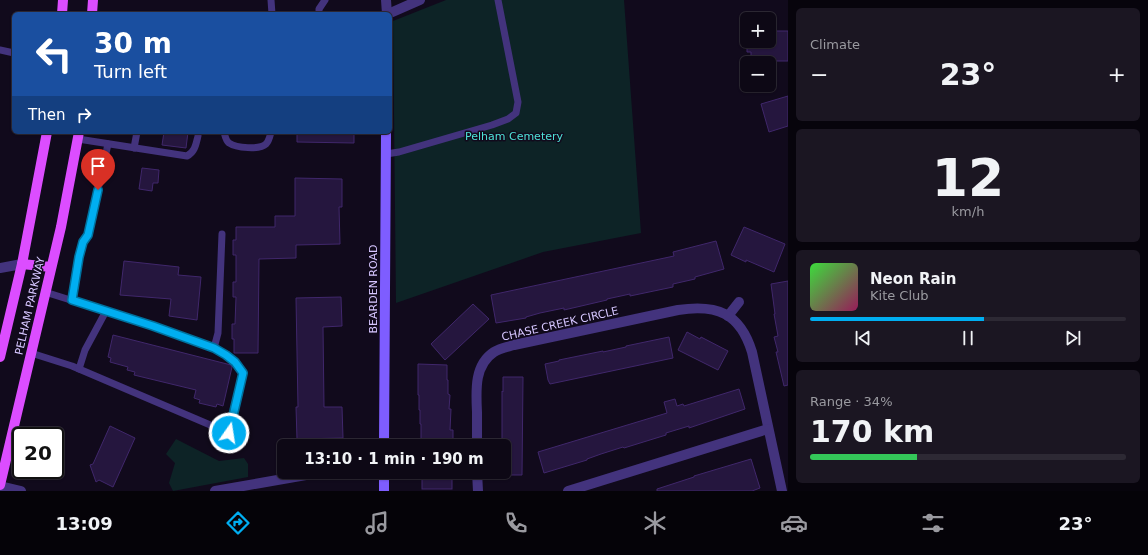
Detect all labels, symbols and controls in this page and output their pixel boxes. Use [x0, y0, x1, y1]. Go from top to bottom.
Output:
map controls [740, 12, 776, 92]
button: + [740, 12, 776, 48]
text: 30 m [94, 27, 172, 60]
icon: left [28, 28, 80, 80]
text: Climate [810, 37, 860, 52]
button: − [740, 56, 776, 92]
text: 23° [940, 57, 996, 92]
text: Turn left [94, 61, 167, 82]
text: − [810, 62, 828, 87]
text: + [1108, 62, 1126, 87]
icon: right [73, 104, 95, 126]
text: Then [28, 106, 65, 124]
park label: Pelham Cemetery [465, 130, 564, 143]
text: 12 [932, 148, 1004, 208]
pin [81, 149, 115, 190]
icon: arrive [87, 155, 109, 177]
text: km/h [952, 204, 984, 219]
street label: BEARDEN ROAD [367, 245, 380, 333]
street label: PELHAM PARKWAY [12, 256, 48, 356]
text: Neon Rain [870, 270, 956, 288]
text: Kite Club [870, 288, 929, 303]
street label: CHASE CREEK CIRCLE [500, 304, 620, 344]
icon: previous [852, 327, 874, 349]
icon: pause [957, 327, 979, 349]
icon: next [1062, 327, 1084, 349]
text: Range · 34% [810, 394, 893, 409]
position arrow [208, 412, 250, 454]
text: 170 km [810, 414, 934, 449]
speed limit sign: 20 [12, 427, 64, 479]
text: 13:10 · 1 min · 190 m [304, 450, 484, 468]
icon: directions [224, 509, 252, 537]
icon: music [363, 509, 391, 537]
icon: phone [502, 509, 530, 537]
icon: climate [641, 509, 669, 537]
icon: car [780, 509, 808, 537]
icon: filters [919, 509, 947, 537]
text: 13:09 [56, 513, 113, 534]
text: 23° [1058, 513, 1092, 534]

